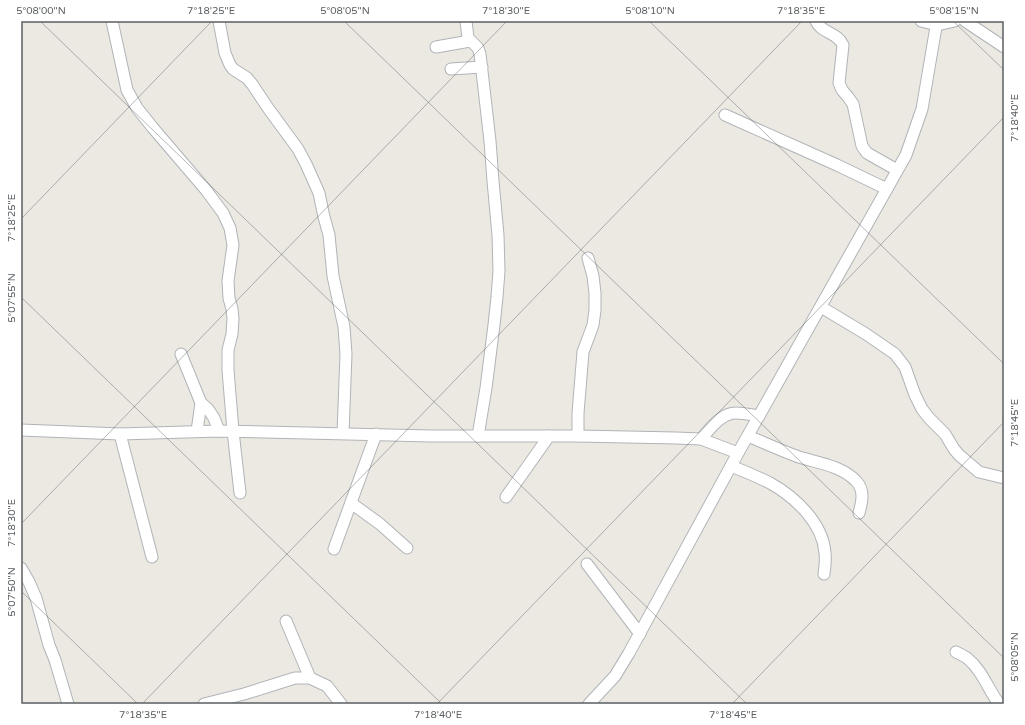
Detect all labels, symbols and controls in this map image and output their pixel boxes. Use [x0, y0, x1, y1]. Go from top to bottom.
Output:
text: 5°08'00"N [16, 5, 66, 17]
text: 7°18'25"E [187, 5, 235, 17]
text: 5°08'05"N [320, 5, 370, 17]
text: 7°18'30"E [482, 5, 530, 17]
text: 5°08'10"N [625, 5, 675, 17]
text: 7°18'35"E [777, 5, 825, 17]
text: 5°08'15"N [929, 5, 979, 17]
text: 7°18'40"E [1009, 94, 1021, 142]
text: 7°18'25"E [6, 194, 18, 242]
text: 5°07'55"N [6, 273, 18, 323]
text: 7°18'45"E [1009, 399, 1021, 447]
text: 7°18'30"E [6, 499, 18, 547]
text: 5°07'50"N [6, 567, 18, 617]
text: 5°08'05"N [1009, 632, 1021, 682]
text: 7°18'35"E [119, 709, 167, 721]
text: 7°18'40"E [414, 709, 462, 721]
text: 7°18'45"E [709, 709, 757, 721]

